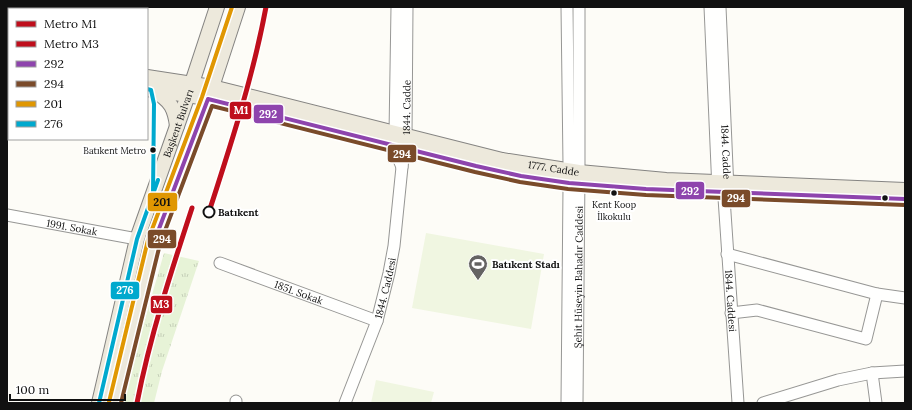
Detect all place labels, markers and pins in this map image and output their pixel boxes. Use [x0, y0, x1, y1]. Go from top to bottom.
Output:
place label: Batıkent Metro [83, 145, 146, 156]
marker: Batıkent Metro [148, 145, 158, 155]
marker: Kent Koop İlkokulu [609, 188, 619, 198]
unlabelled marker [880, 193, 890, 203]
place label: Kent Koop İlkokulu [592, 199, 636, 222]
marker: Batıkent [202, 205, 216, 219]
place label: Batıkent [218, 206, 260, 219]
sports icon: Batıkent Stadı [467, 253, 489, 281]
place label: Batıkent Stadı [492, 258, 561, 271]

